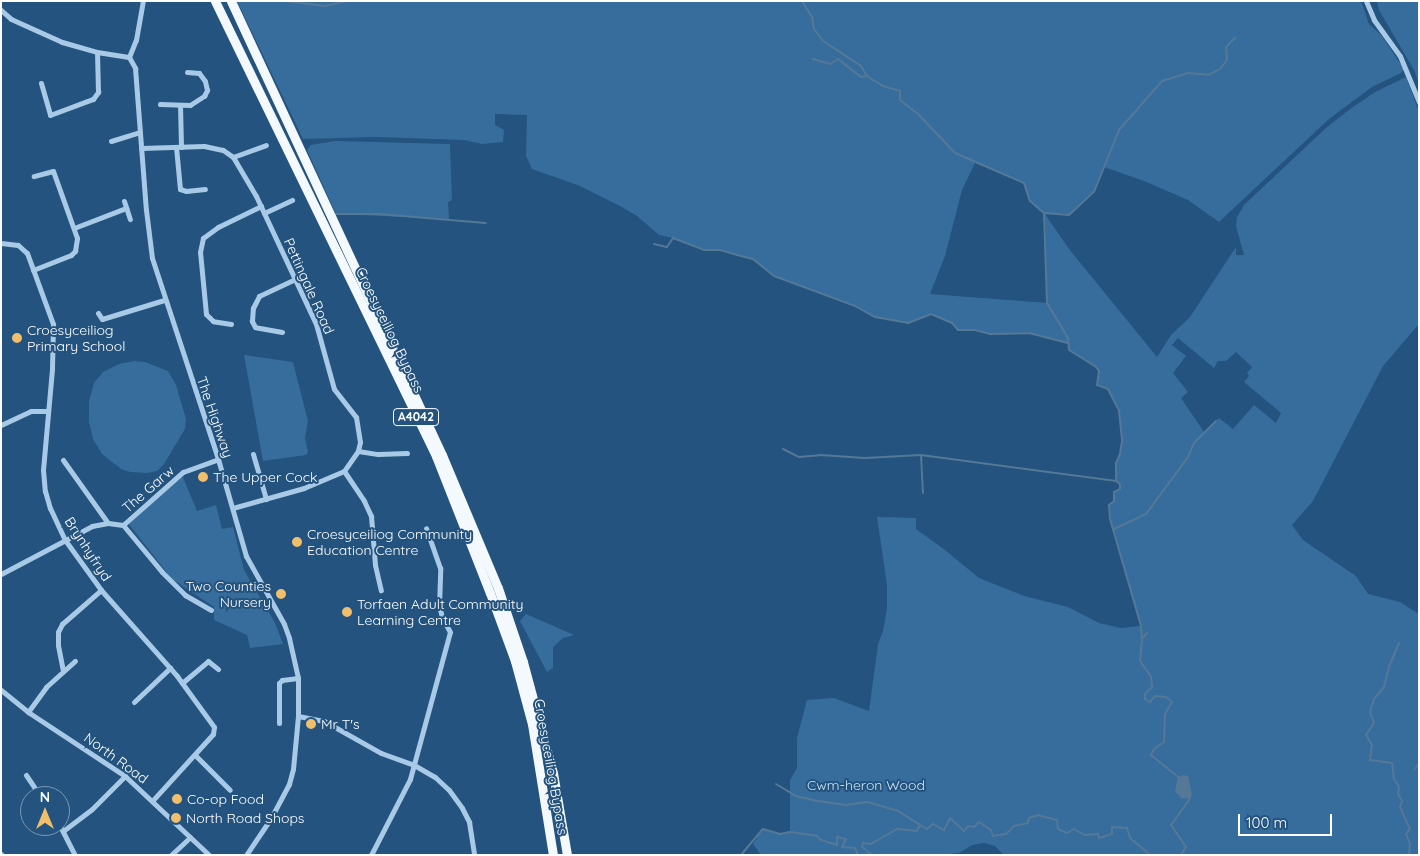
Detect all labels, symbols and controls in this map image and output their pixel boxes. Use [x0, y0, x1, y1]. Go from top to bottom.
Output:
street label: Pettingale Road [280, 235, 338, 337]
street label: Croesyceiliog Bypass [352, 264, 428, 396]
place label: Croesyceiliog Primary School [27, 322, 125, 354]
marker: Croesyceiliog Primary School [11, 332, 23, 344]
street label: The Highway [193, 374, 237, 460]
road number: A4042 [392, 408, 440, 427]
street label: The Garw [119, 462, 177, 516]
place label: The Upper Cock [213, 469, 318, 485]
marker: The Upper Cock [197, 471, 209, 483]
street label: Brynhyfryd [61, 514, 115, 584]
place label: Croesyceiliog Community Education Centre [307, 526, 472, 558]
marker: Croesyceiliog Community Education Centre [291, 536, 303, 548]
place label: Two Counties Nursery [186, 578, 271, 610]
marker: Two Counties Nursery [275, 588, 287, 600]
place label: Torfaen Adult Community Learning Centre [357, 596, 523, 628]
marker: Torfaen Adult Community Learning Centre [341, 606, 353, 618]
street label: Croesyceiliog Bypass [531, 698, 571, 836]
place label: Mr T's [321, 716, 360, 732]
marker: Mr T's [305, 718, 317, 730]
street label: North Road [81, 729, 151, 787]
park label: Cwm-heron Wood [807, 777, 925, 793]
north arrow [20, 786, 70, 836]
text: N [40, 788, 50, 806]
place label: Co-op Food [187, 791, 264, 807]
marker: Co-op Food [171, 793, 183, 805]
scale bar [1240, 804, 1334, 836]
place label: North Road Shops [186, 810, 304, 826]
marker: North Road Shops [170, 812, 182, 824]
text: 100 m [1246, 813, 1287, 832]

